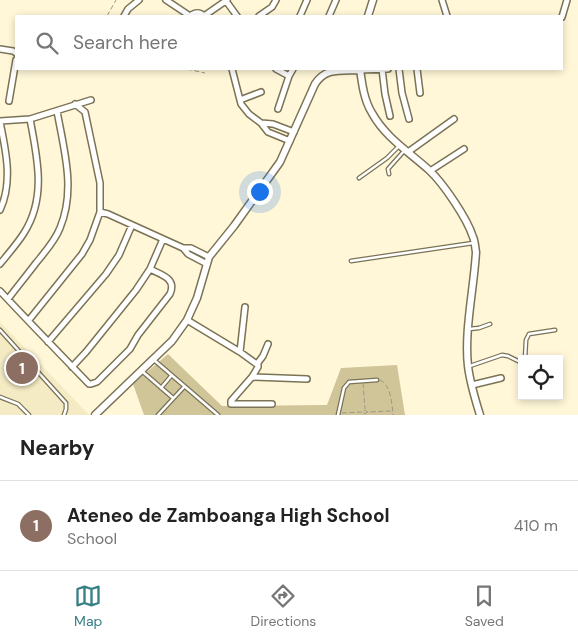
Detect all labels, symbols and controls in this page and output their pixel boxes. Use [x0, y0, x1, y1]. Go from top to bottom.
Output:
search box [15, 15, 563, 70]
icon: search [33, 29, 61, 57]
text: Search here [73, 30, 178, 55]
your location [247, 179, 273, 205]
pin: 1 [6, 349, 38, 387]
map controls [518, 355, 563, 400]
button: locate [518, 355, 563, 400]
text: Nearby [20, 434, 94, 462]
text: Ateneo de Zamboanga High School [67, 503, 390, 528]
text: 1 [33, 515, 39, 536]
text: 410 m [514, 515, 558, 536]
text: School [67, 528, 117, 549]
tab: Map [74, 582, 102, 630]
tab: Directions [251, 582, 316, 630]
tab: Saved [465, 582, 504, 630]

